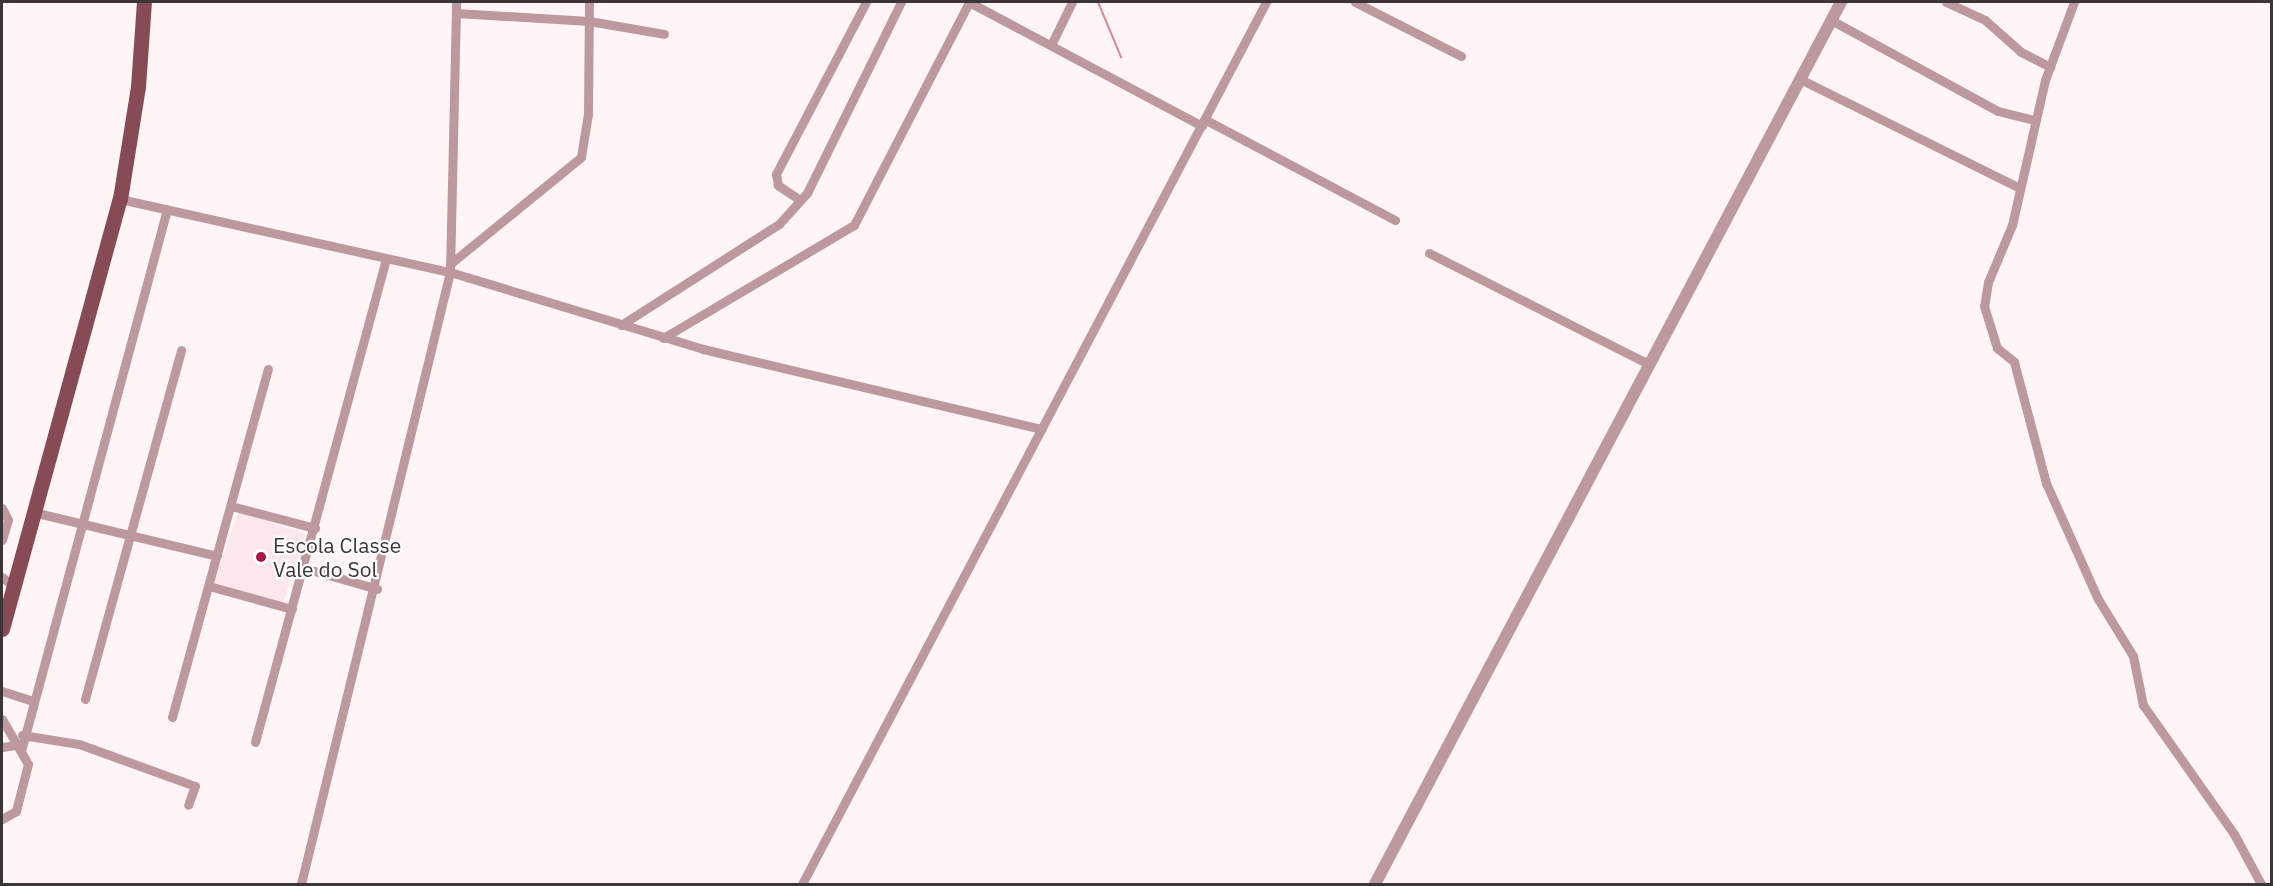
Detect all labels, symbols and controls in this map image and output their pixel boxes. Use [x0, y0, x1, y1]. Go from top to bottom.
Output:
place label: Escola Classe Vale do Sol [273, 532, 401, 582]
marker: Escola Classe Vale do Sol [254, 550, 268, 564]

